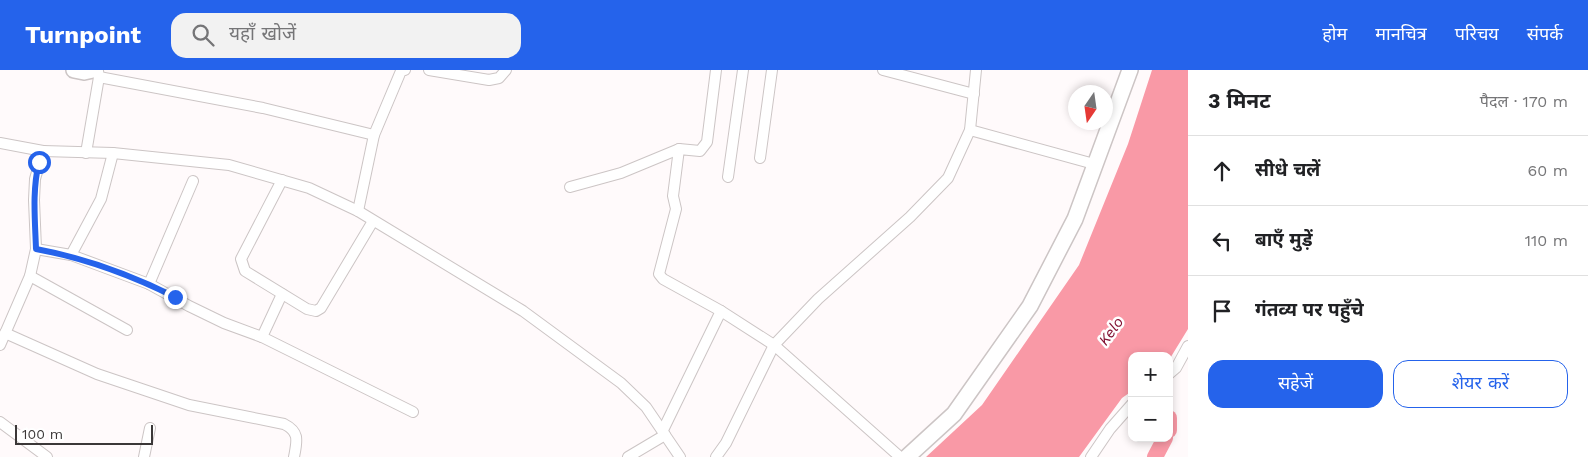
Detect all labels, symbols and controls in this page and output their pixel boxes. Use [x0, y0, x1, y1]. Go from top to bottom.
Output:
search box [171, 13, 521, 58]
text: Turnpoint [25, 21, 141, 49]
icon: search [189, 21, 217, 49]
text: यहाँ खोजें [229, 22, 296, 45]
text: होम [1322, 23, 1347, 44]
text: मानचित्र [1375, 23, 1427, 44]
text: परिचय [1455, 23, 1499, 44]
text: संपर्क [1527, 23, 1563, 44]
north arrow [1068, 85, 1113, 130]
text: 3 मिनट [1208, 88, 1271, 113]
text: पैदल · 170 m [1480, 92, 1568, 111]
route start [28, 151, 51, 174]
icon: ahead [1208, 157, 1236, 185]
text: सीधे चलें [1255, 158, 1320, 181]
text: 60 m [1528, 161, 1568, 180]
icon: left [1208, 227, 1236, 255]
text: बाएँ मुड़ें [1255, 228, 1313, 251]
text: 110 m [1525, 231, 1568, 250]
route end [164, 286, 187, 309]
icon: arrive [1208, 297, 1236, 325]
text: गंतव्य पर पहुँचे [1255, 298, 1364, 321]
water label: Kelo [1095, 313, 1127, 349]
map controls [1128, 352, 1173, 442]
button: + [1128, 352, 1173, 397]
button: सहेजें [1208, 360, 1383, 408]
button: शेयर करें [1393, 360, 1568, 408]
button: − [1128, 397, 1173, 442]
scale bar [15, 422, 152, 445]
text: 100 m [22, 426, 63, 442]

